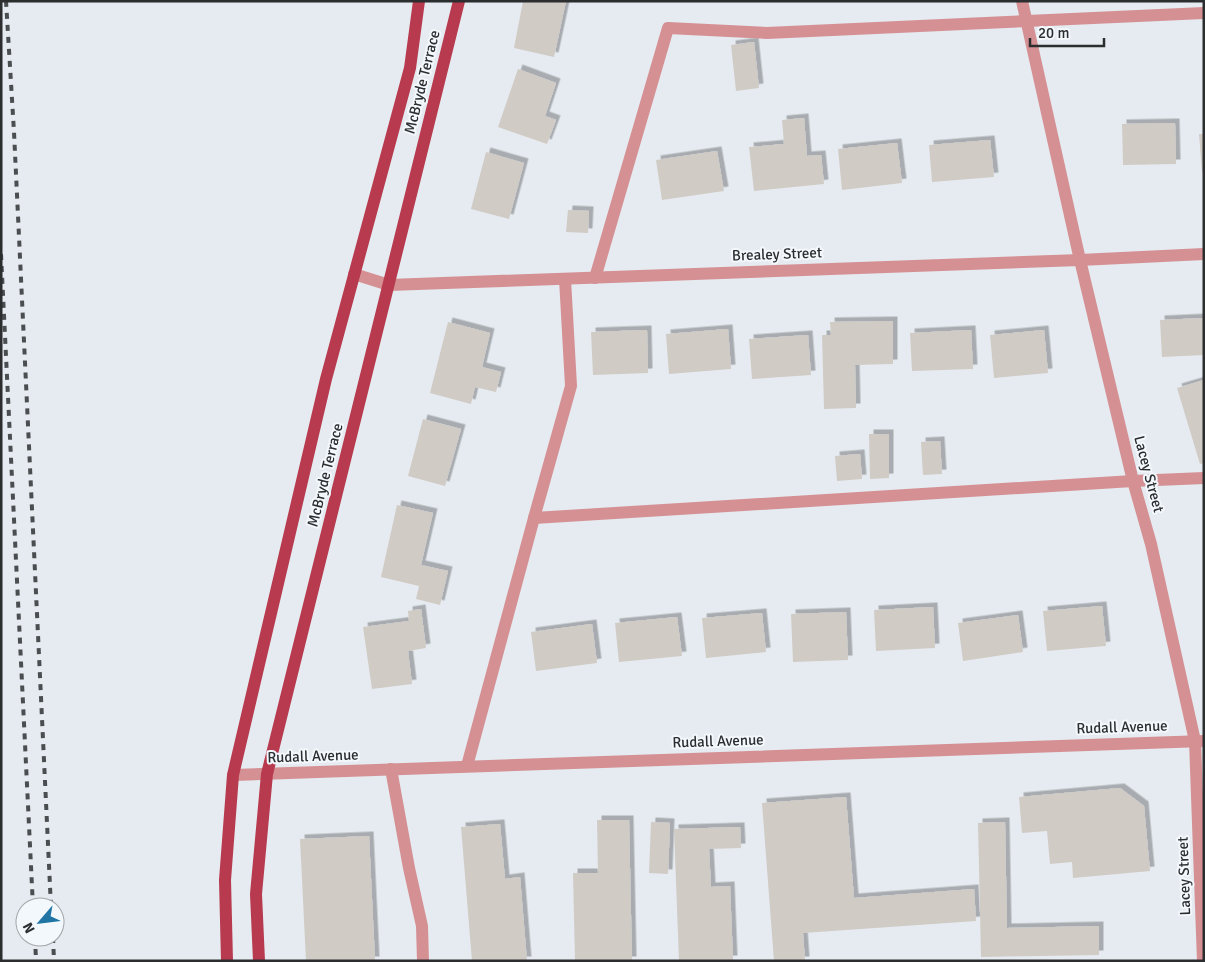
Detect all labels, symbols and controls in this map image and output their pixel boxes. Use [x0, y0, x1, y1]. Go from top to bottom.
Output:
scale bar [1030, 15, 1104, 47]
text: 20 m [1038, 24, 1069, 42]
street label: McBryde Terrace [400, 28, 444, 136]
street label: Brealey Street [732, 243, 822, 265]
street label: McBryde Terrace [303, 421, 347, 529]
street label: Lacey Street [1130, 434, 1168, 514]
street label: Rudall Avenue [1076, 716, 1168, 738]
street label: Rudall Avenue [672, 730, 764, 752]
street label: Rudall Avenue [267, 745, 359, 767]
street label: Lacey Street [1174, 836, 1194, 916]
north arrow [15, 897, 65, 947]
text: N [19, 920, 39, 936]

